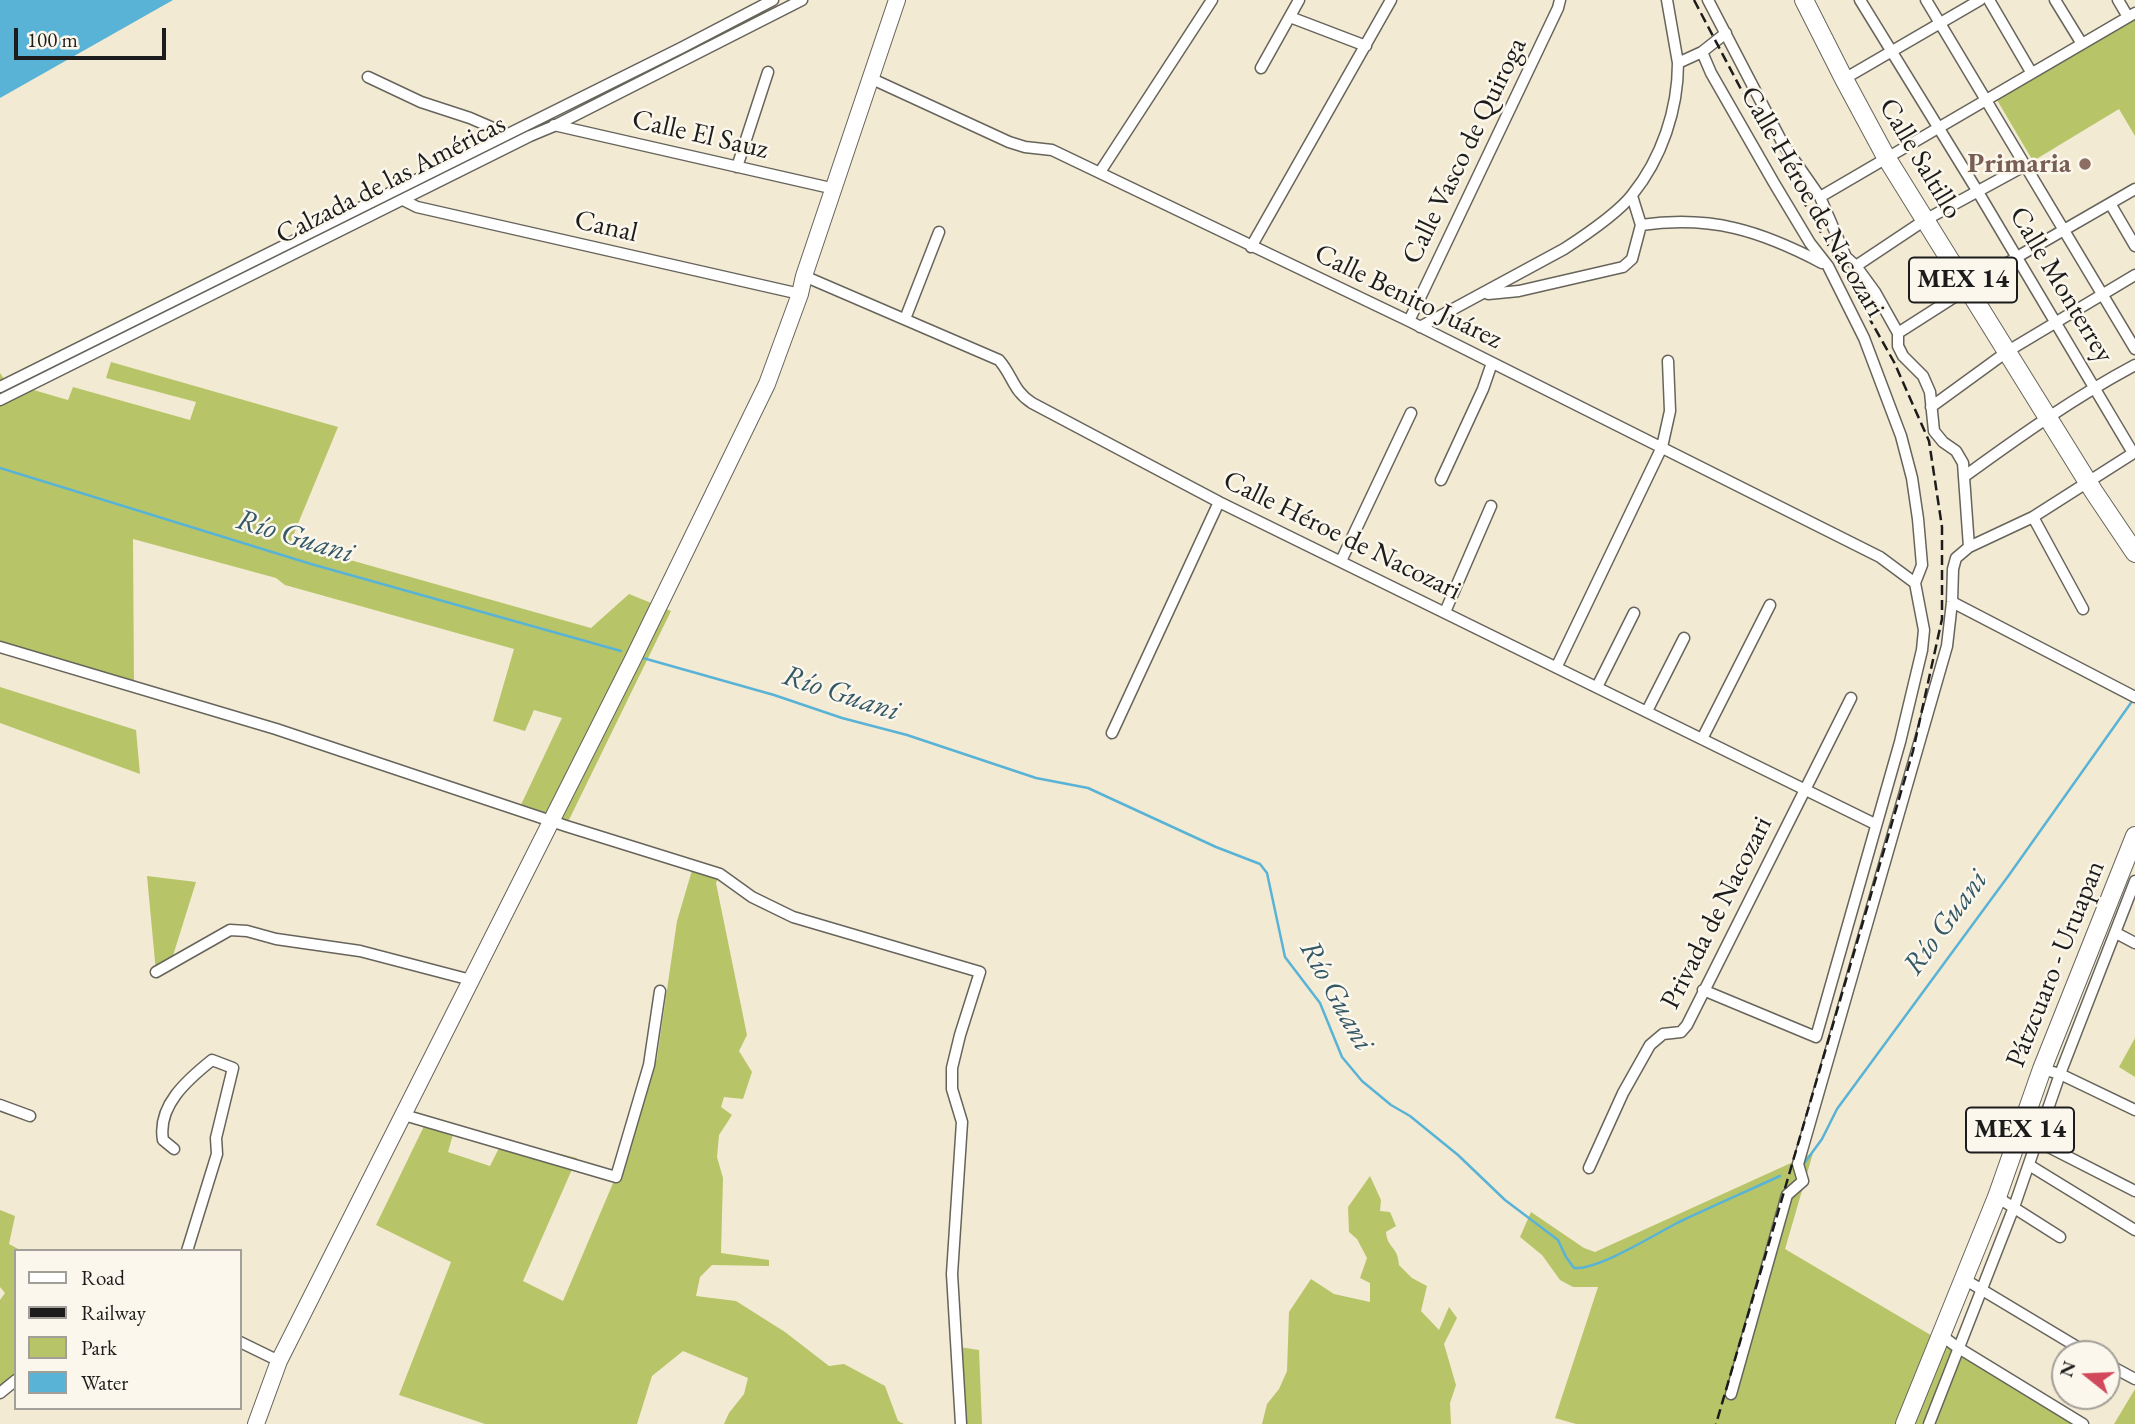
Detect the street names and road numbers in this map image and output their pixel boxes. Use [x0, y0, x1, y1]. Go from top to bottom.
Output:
street label: Calle Vasco de Quiroga [1396, 32, 1534, 270]
street label: Calle Héroe de Nacozari [1732, 81, 1892, 323]
street label: Calle Saltillo [1871, 93, 1969, 225]
street label: Calle El Sauz [629, 103, 771, 167]
street label: Calzada de las Américas [271, 108, 511, 252]
street label: Calle Monterrey [2001, 201, 2121, 369]
street label: Canal [571, 203, 641, 251]
street label: Calle Benito Juárez [1309, 237, 1507, 357]
road number: MEX 14 [1909, 258, 2017, 302]
street label: Calle Héroe de Nacozari [1218, 464, 1466, 608]
street label: Privada de Nacozari [1654, 811, 1780, 1015]
street label: Pátzcuaro - Uruapan [1999, 856, 2113, 1072]
road number: MEX 14 [1966, 1107, 2074, 1152]

